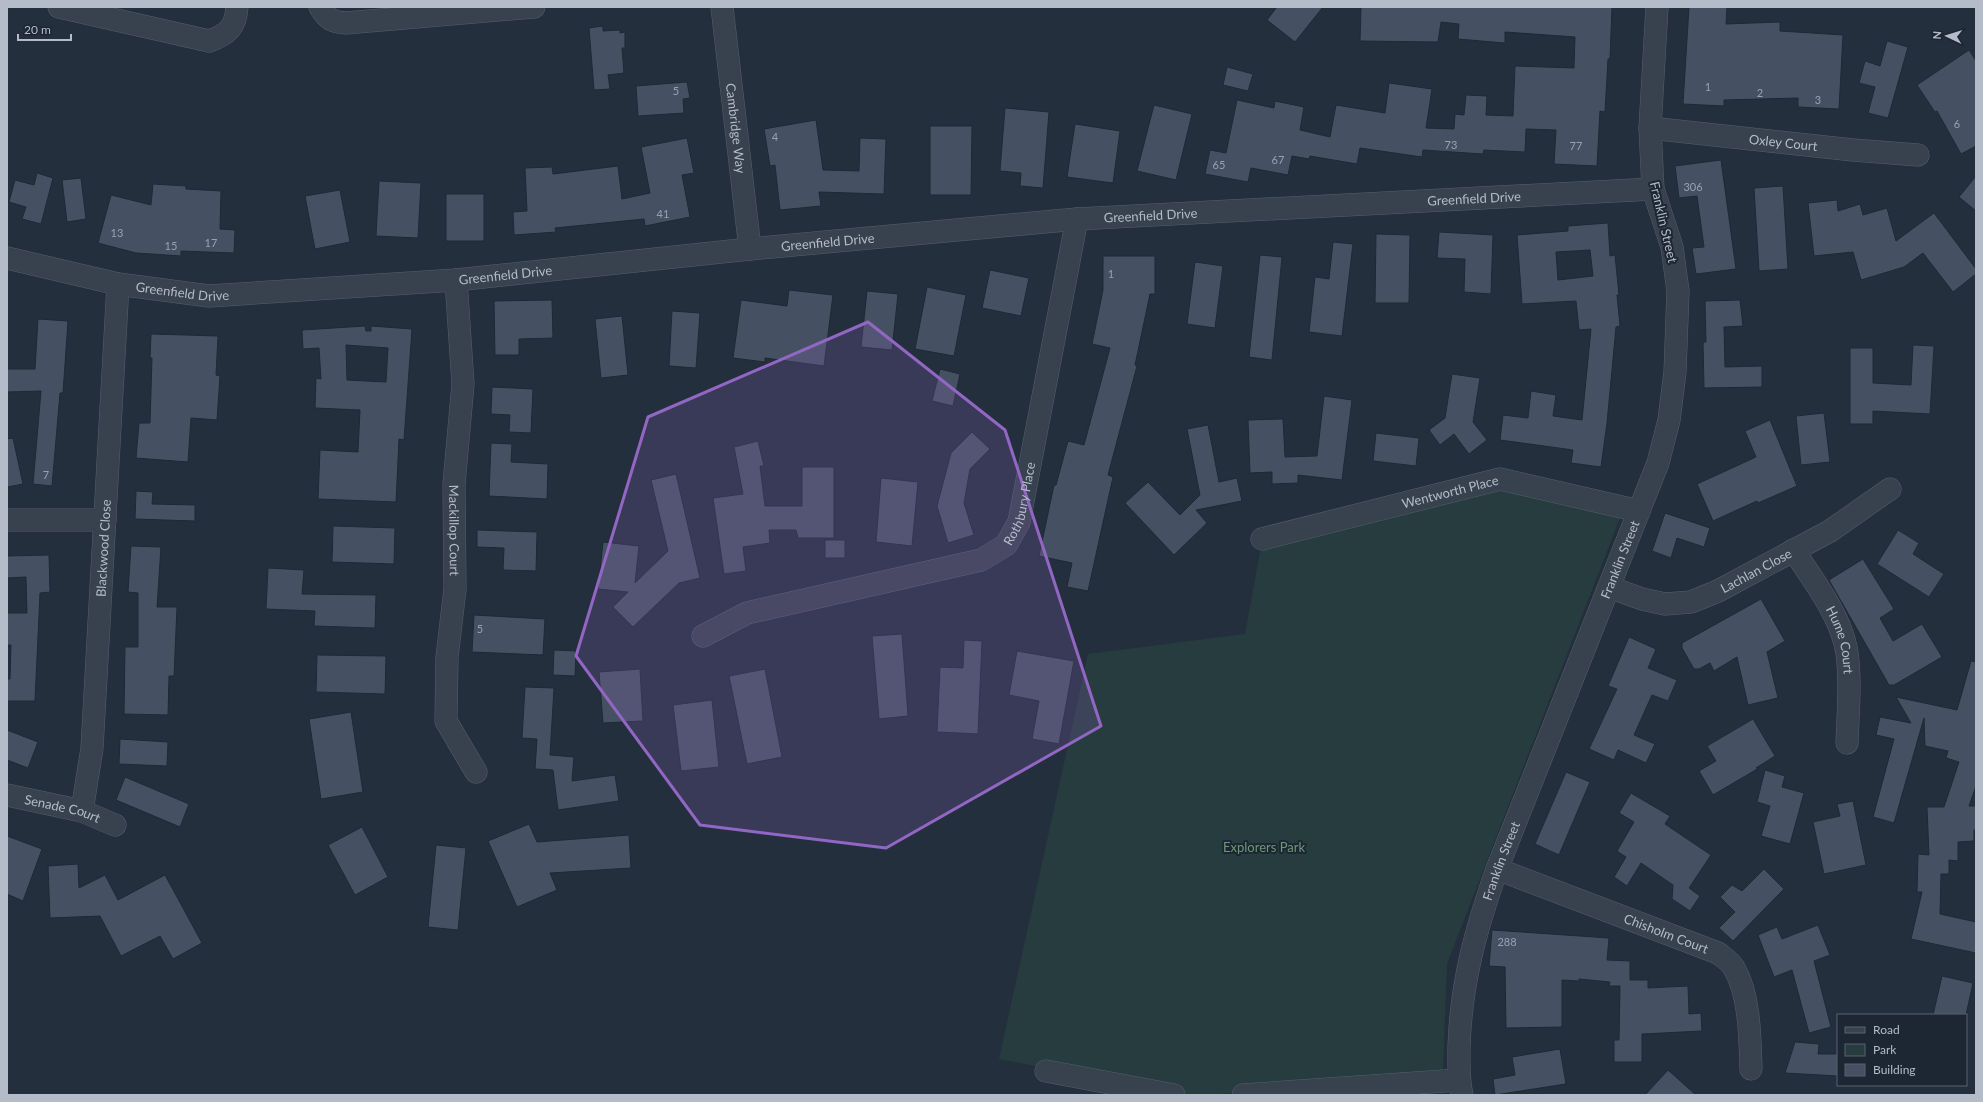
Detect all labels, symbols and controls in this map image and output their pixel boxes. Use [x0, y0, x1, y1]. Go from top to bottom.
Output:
scale bar [18, 16, 71, 42]
north arrow [1927, 16, 1967, 56]
text: 20 m [24, 22, 51, 37]
text: N [1930, 31, 1943, 40]
house number: 1 [1705, 80, 1711, 93]
street label: Cambridge Way [723, 82, 749, 174]
house number: 5 [673, 84, 679, 97]
house number: 2 [1757, 86, 1763, 99]
house number: 3 [1815, 93, 1821, 106]
house number: 6 [1954, 117, 1960, 130]
house number: 4 [772, 130, 779, 143]
street label: Oxley Court [1748, 131, 1819, 154]
house number: 73 [1445, 138, 1457, 151]
house number: 77 [1570, 139, 1582, 152]
house number: 67 [1272, 153, 1284, 166]
house number: 65 [1213, 158, 1225, 171]
street label: Franklin Street [1647, 180, 1681, 264]
house number: 306 [1683, 180, 1703, 193]
street label: Greenfield Drive [1427, 188, 1522, 209]
street label: Greenfield Drive [1103, 205, 1198, 226]
house number: 41 [657, 207, 669, 220]
house number: 13 [111, 226, 123, 239]
street label: Greenfield Drive [780, 230, 875, 254]
house number: 17 [205, 236, 217, 249]
house number: 15 [165, 239, 177, 252]
street label: Greenfield Drive [458, 262, 553, 288]
house number: 1 [1108, 267, 1114, 280]
street label: Greenfield Drive [135, 278, 230, 304]
street label: Rothbury Place [1000, 461, 1038, 548]
house number: 7 [43, 468, 49, 481]
street label: Wentworth Place [1400, 472, 1500, 511]
street label: Mackillop Court [446, 485, 463, 576]
street label: Blackwood Close [92, 499, 114, 597]
street label: Franklin Street [1597, 518, 1643, 601]
street label: Lachlan Close [1718, 545, 1794, 596]
street label: Hume Court [1823, 603, 1857, 675]
house number: 5 [477, 622, 483, 635]
street label: Senade Court [23, 791, 103, 826]
street label: Franklin Street [1479, 819, 1523, 902]
park label: Explorers Park [1223, 839, 1305, 855]
street label: Chisholm Court [1622, 910, 1711, 957]
house number: 288 [1497, 935, 1517, 948]
legend [1837, 1014, 1967, 1086]
text: Road [1873, 1022, 1900, 1037]
text: Park [1873, 1042, 1897, 1057]
text: Building [1873, 1062, 1916, 1077]

